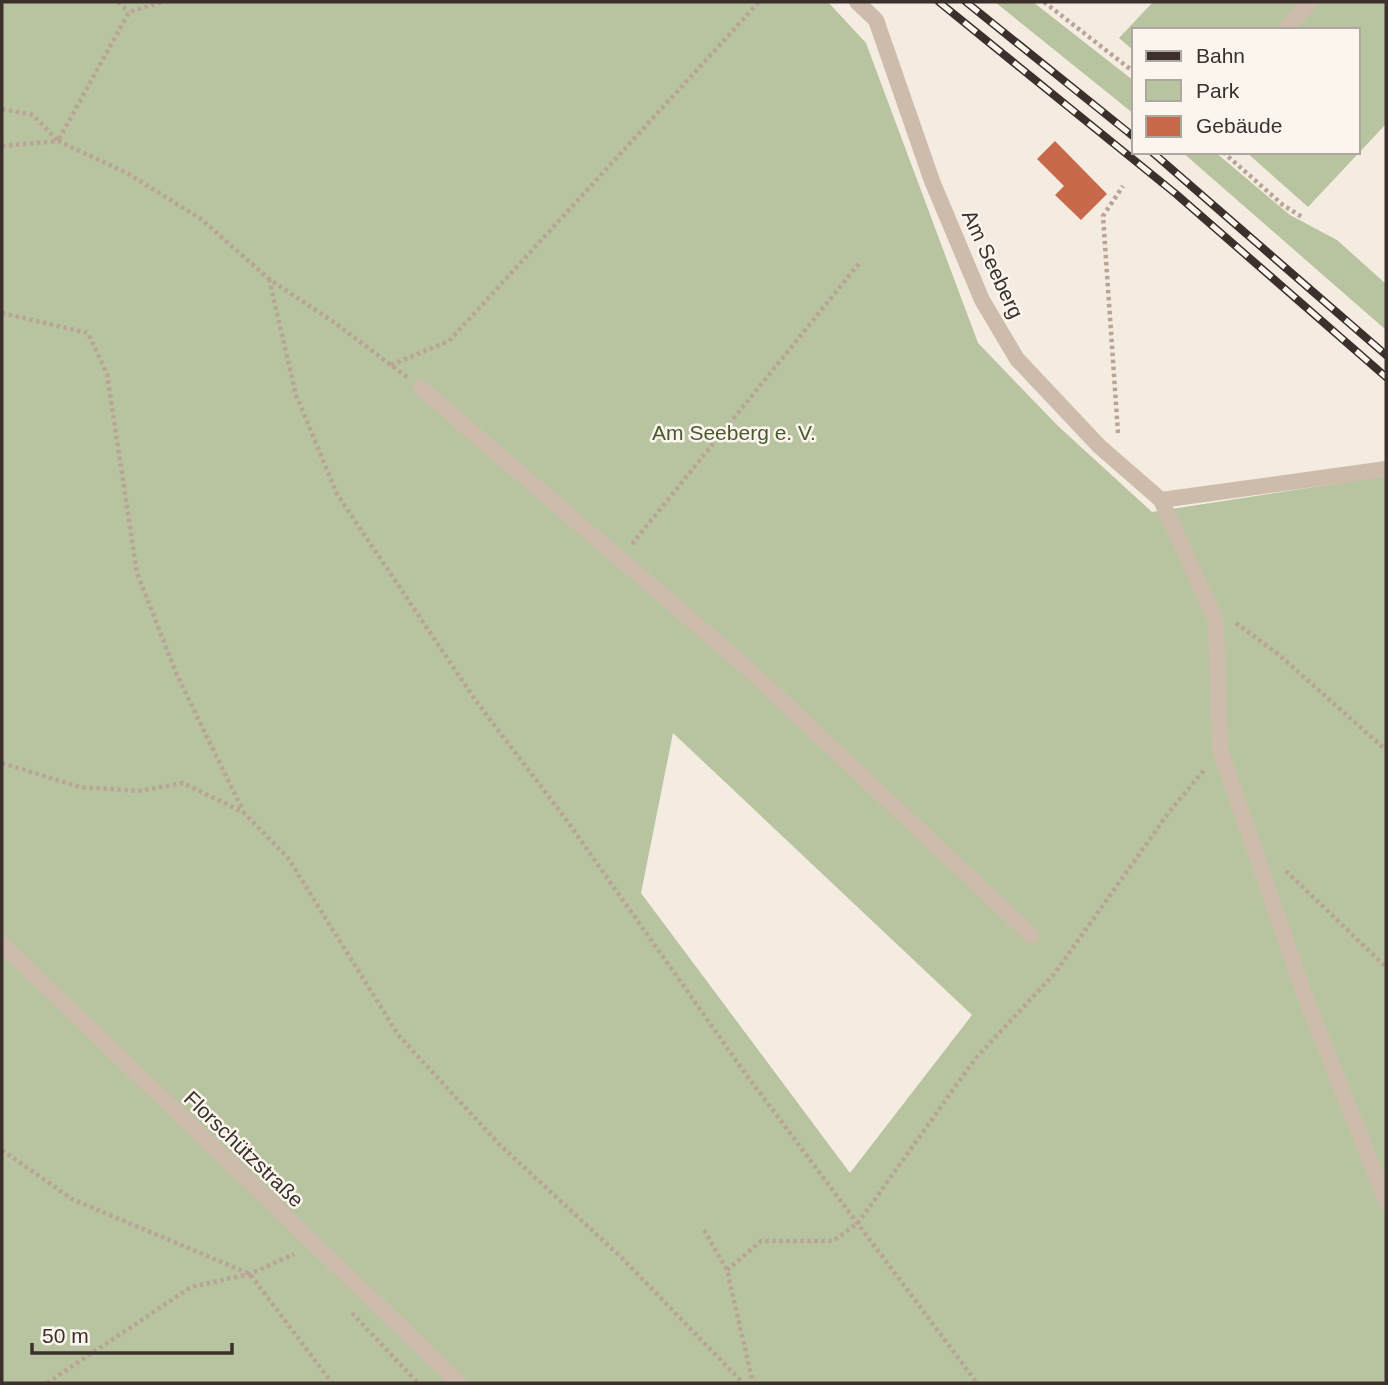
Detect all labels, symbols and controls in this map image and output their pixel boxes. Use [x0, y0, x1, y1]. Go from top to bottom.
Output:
legend [1132, 28, 1360, 154]
text: Bahn [1196, 44, 1245, 67]
text: Park [1196, 79, 1240, 102]
text: Gebäude [1196, 114, 1282, 137]
street label: Am Seeberg [958, 206, 1028, 322]
park label: Am Seeberg e. V. [652, 421, 816, 444]
street label: Florschützstraße [180, 1086, 308, 1212]
scale bar [32, 1312, 231, 1356]
text: 50 m [42, 1324, 89, 1347]

